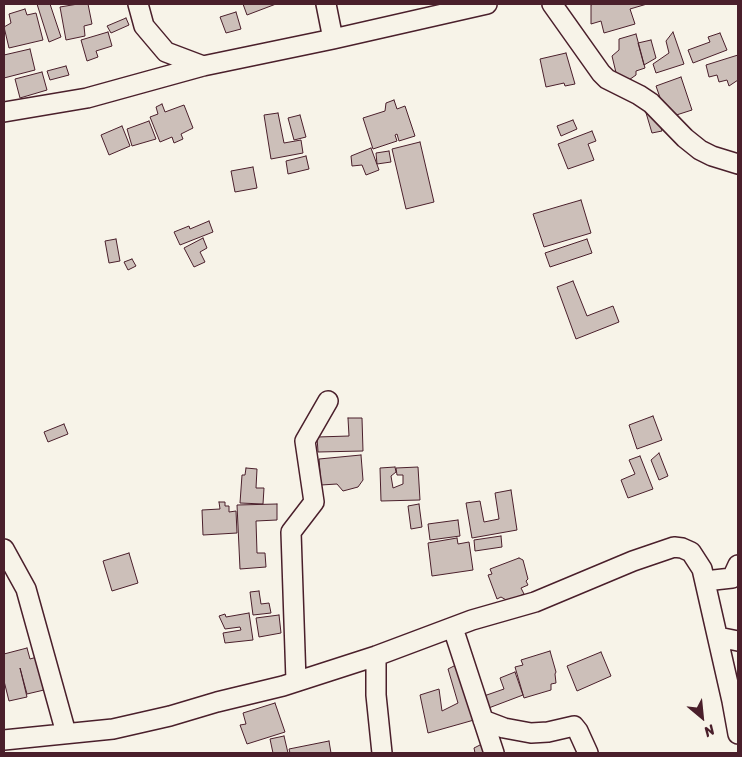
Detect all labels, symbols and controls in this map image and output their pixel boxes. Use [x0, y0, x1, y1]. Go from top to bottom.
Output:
north arrow [677, 692, 727, 742]
text: N [699, 717, 719, 744]

